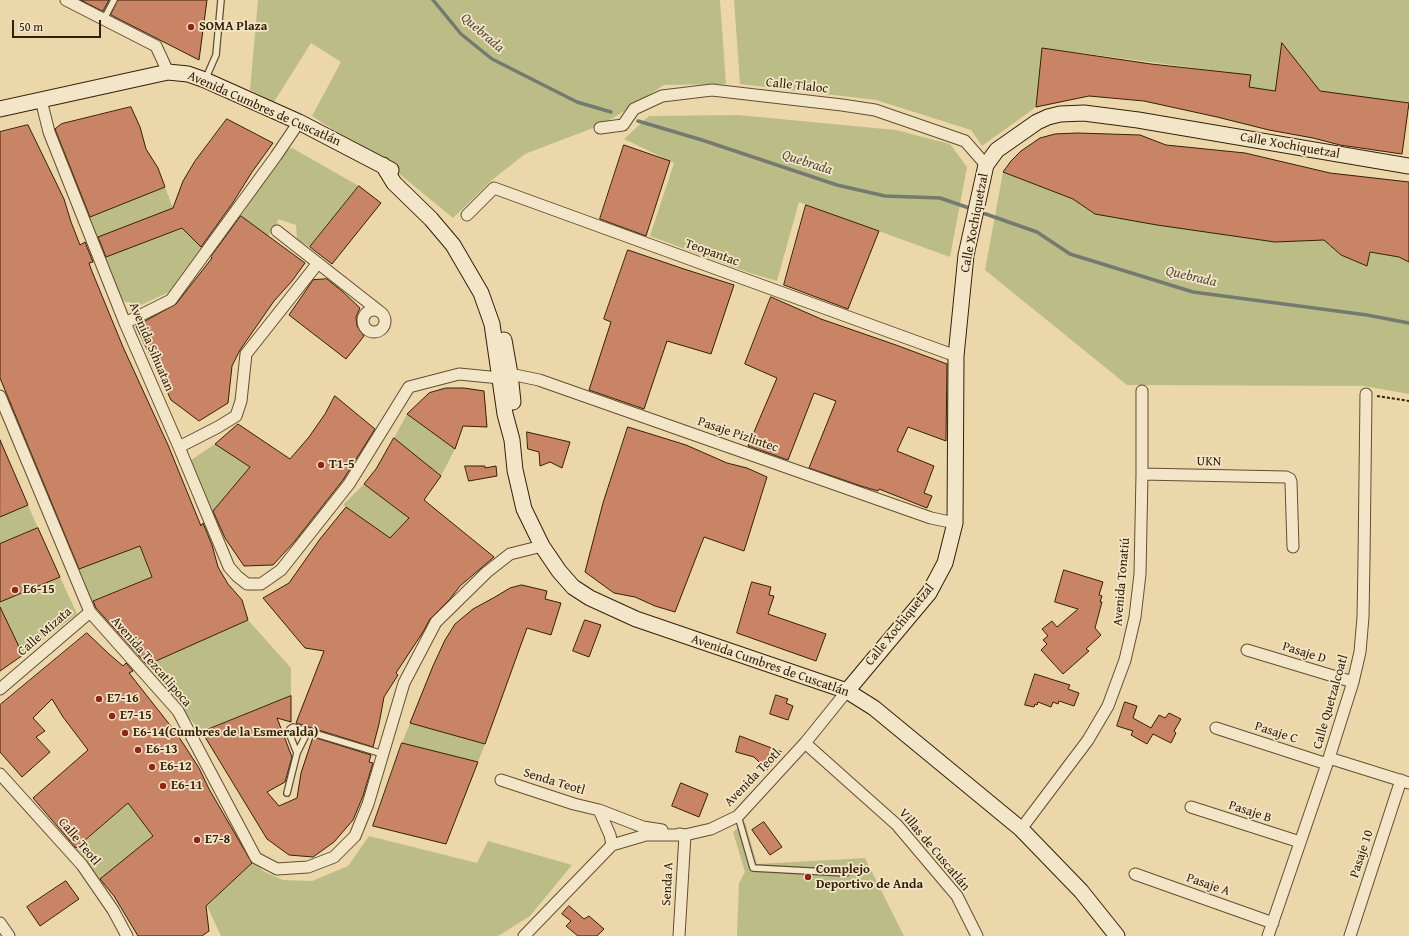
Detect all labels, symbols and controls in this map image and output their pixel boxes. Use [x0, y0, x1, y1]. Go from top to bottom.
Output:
water label: Quebrada [457, 10, 507, 56]
scale bar [14, 12, 103, 38]
text: 50 m [19, 18, 43, 35]
place label: SOMA Plaza [199, 19, 267, 35]
marker: SOMA Plaza [186, 22, 196, 32]
street label: Avenida Cumbres de Cuscatlán [185, 68, 343, 150]
street label: Calle Tlaloc [765, 75, 829, 97]
street label: Calle Xochiquetzal [1239, 130, 1341, 162]
water label: Quebrada [780, 147, 834, 179]
street label: Calle Xochiquetzal [958, 172, 992, 274]
street label: Teopantac [683, 236, 741, 270]
water label: Quebrada [1164, 263, 1218, 291]
street label: Avenida Sihuatan [125, 300, 177, 394]
street label: Pasaje Pizlintec [696, 414, 780, 456]
street label: UKN [1196, 454, 1222, 470]
place label: T1-5 [329, 457, 355, 473]
marker: T1-5 [316, 460, 326, 470]
street label: Avenida Tonatiú [1110, 537, 1134, 627]
street label: Calle Xochiquetzal [862, 581, 938, 669]
place label: E6-15 [23, 582, 55, 598]
marker: E6-15 [10, 585, 20, 595]
street label: Calle Mizata [15, 604, 75, 660]
street label: Avenida Tezcatlipoca [108, 614, 194, 710]
street label: Avenida Cumbres de Cuscatlán [689, 632, 851, 700]
street label: Pasaje D [1280, 639, 1328, 667]
street label: Calle Quetzalcoatl [1310, 653, 1352, 751]
place label: E7-16 [107, 691, 139, 707]
marker: E7-16 [94, 694, 104, 704]
place label: E7-15 [120, 708, 152, 724]
marker: E7-15 [107, 711, 117, 721]
street label: Pasaje C [1253, 719, 1299, 747]
place label: E6-14(Cumbres de la Esmeralda) [133, 725, 318, 741]
marker: E6-14(Cumbres de la Esmeralda) [120, 728, 130, 738]
place label: E6-13 [146, 742, 178, 758]
marker: E6-13 [133, 745, 143, 755]
street label: Avenida Teotl [722, 746, 784, 810]
place label: E6-12 [160, 759, 192, 775]
marker: E6-12 [147, 762, 157, 772]
street label: Senda Teotl [521, 765, 587, 799]
place label: E6-11 [171, 778, 203, 794]
marker: E6-11 [158, 781, 168, 791]
street label: Pasaje B [1227, 798, 1273, 826]
street label: Villas de Cuscatlán [895, 806, 973, 894]
street label: Calle Teotl [55, 815, 103, 869]
street label: Pasaje 10 [1347, 828, 1377, 880]
place label: E7-8 [205, 832, 230, 848]
marker: E7-8 [192, 835, 202, 845]
street label: Senda A [659, 862, 677, 906]
place label: Complejo Deportivo de Anda [816, 862, 923, 893]
street label: Pasaje A [1184, 870, 1232, 900]
marker: Complejo Deportivo de Anda [803, 872, 813, 882]

